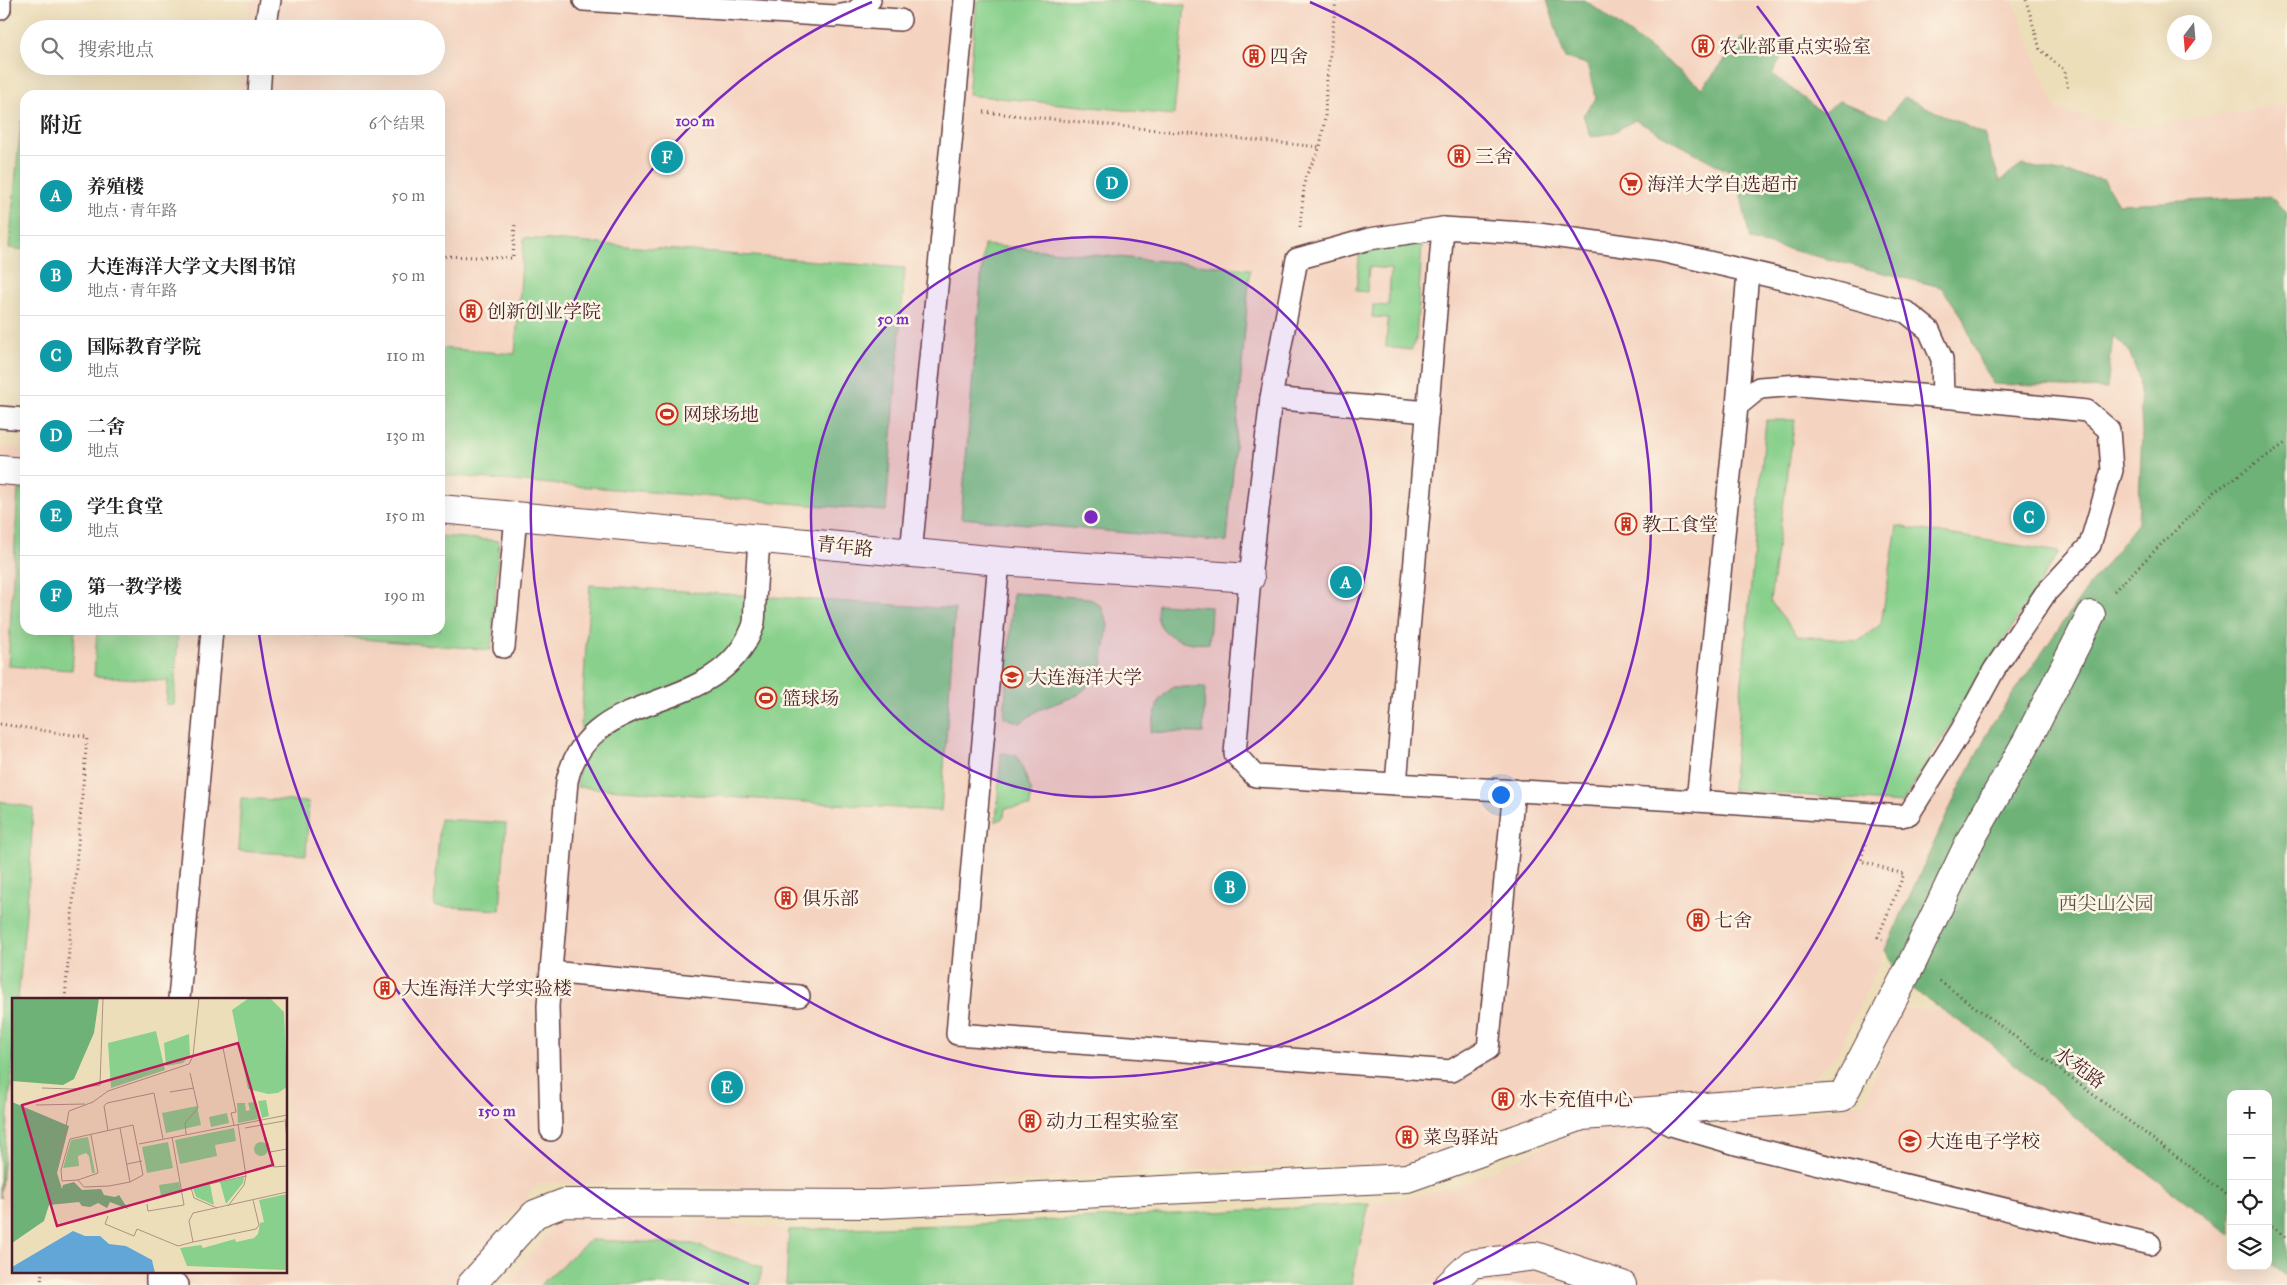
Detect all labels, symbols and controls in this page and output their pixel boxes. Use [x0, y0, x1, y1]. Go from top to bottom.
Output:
north arrow [2167, 15, 2212, 60]
search box [20, 20, 445, 75]
icon: search [38, 34, 66, 62]
building icon: 农业部重点实验室 [1691, 34, 1715, 58]
place label: 农业部重点实验室 [1719, 35, 1871, 58]
text: 搜索地点 [78, 38, 154, 61]
building icon: 四舍 [1242, 44, 1266, 68]
place label: 四舍 [1270, 45, 1308, 68]
text: 附近 [40, 112, 82, 138]
text: 100 m [675, 112, 715, 130]
text: 6个结果 [369, 114, 425, 133]
pin: F [651, 138, 683, 176]
building icon: 三舍 [1447, 144, 1471, 168]
place label: 三舍 [1475, 145, 1513, 168]
pin: D [1096, 164, 1128, 202]
supermarket icon: 海洋大学自选超市 [1619, 172, 1643, 196]
place label: 海洋大学自选超市 [1647, 173, 1799, 196]
text: 养殖楼 [87, 175, 144, 198]
text: A [51, 186, 61, 205]
text: 50 m [391, 186, 425, 205]
text: 地点 · 青年路 [87, 201, 177, 220]
text: 大连海洋大学文夫图书馆 [87, 255, 296, 278]
text: B [51, 266, 61, 285]
text: 50 m [391, 266, 425, 285]
text: 地点 · 青年路 [87, 281, 177, 300]
building icon: 创新创业学院 [459, 299, 483, 323]
place label: 创新创业学院 [487, 300, 601, 323]
text: 50 m [877, 310, 909, 328]
text: 国际教育学院 [87, 335, 201, 358]
text: C [51, 346, 61, 365]
text: 110 m [386, 346, 425, 365]
text: 地点 [87, 361, 119, 380]
sports icon: 网球场地 [655, 402, 679, 426]
place label: 网球场地 [683, 403, 759, 426]
text: 二舍 [87, 415, 125, 438]
text: D [50, 426, 62, 445]
text: 130 m [386, 426, 425, 445]
text: 地点 [87, 441, 119, 460]
text: 学生食堂 [87, 495, 163, 518]
pin: C [2013, 498, 2045, 536]
text: E [50, 506, 62, 525]
text: 150 m [385, 506, 425, 525]
centre of rings [1082, 508, 1100, 526]
building icon: 教工食堂 [1614, 512, 1638, 536]
place label: 教工食堂 [1642, 513, 1718, 536]
text: 地点 [87, 521, 119, 540]
street label: 青年路 [815, 532, 875, 561]
pin: A [1330, 563, 1362, 601]
text: 第一教学楼 [87, 575, 182, 598]
text: F [51, 586, 61, 605]
text: 190 m [384, 586, 425, 605]
text: 地点 [87, 601, 119, 620]
school or university icon: 大连海洋大学 [1000, 665, 1024, 689]
place label: 大连海洋大学 [1028, 666, 1142, 689]
sports icon: 篮球场 [754, 686, 778, 710]
place label: 篮球场 [782, 687, 839, 710]
your location [1488, 782, 1514, 808]
pin: B [1214, 868, 1246, 906]
building icon: 俱乐部 [774, 886, 798, 910]
place label: 俱乐部 [802, 887, 859, 910]
park label: 西尖山公园 [2058, 892, 2154, 915]
building icon: 七舍 [1686, 908, 1710, 932]
place label: 七舍 [1714, 909, 1752, 932]
building icon: 大连海洋大学实验楼 [373, 976, 397, 1000]
place label: 大连海洋大学实验楼 [401, 977, 572, 1000]
inset map [12, 998, 288, 1272]
street label: 水苑路 [2050, 1041, 2110, 1093]
pin: E [711, 1068, 743, 1106]
building icon: 水卡充值中心 [1491, 1087, 1515, 1111]
place label: 水卡充值中心 [1519, 1088, 1633, 1111]
map controls [2227, 1090, 2272, 1270]
button: + [2227, 1090, 2272, 1135]
text: 150 m [478, 1102, 516, 1120]
building icon: 动力工程实验室 [1018, 1109, 1042, 1133]
place label: 动力工程实验室 [1046, 1110, 1179, 1133]
building icon: 菜鸟驿站 [1395, 1125, 1419, 1149]
place label: 菜鸟驿站 [1423, 1126, 1499, 1149]
school or university icon: 大连电子学校 [1898, 1129, 1922, 1153]
place label: 大连电子学校 [1926, 1130, 2040, 1153]
button: − [2227, 1135, 2272, 1180]
button: locate [2227, 1180, 2272, 1225]
button: layers [2227, 1225, 2272, 1270]

